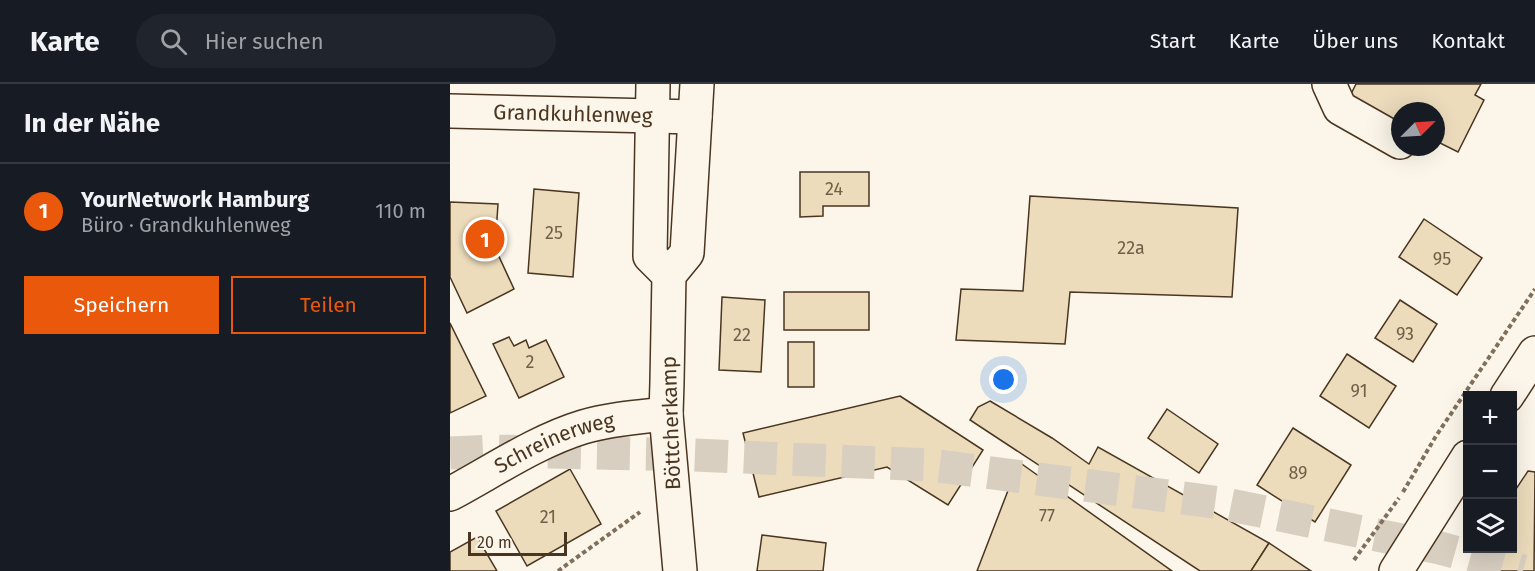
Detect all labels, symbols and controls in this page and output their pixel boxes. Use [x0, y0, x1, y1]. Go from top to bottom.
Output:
search box [136, 14, 556, 68]
text: Karte [30, 25, 100, 58]
icon: search [157, 25, 190, 58]
text: Hier suchen [205, 28, 324, 55]
text: Start [1150, 28, 1196, 54]
text: Karte [1229, 28, 1279, 54]
text: Über uns [1312, 28, 1398, 54]
text: Kontakt [1431, 28, 1505, 54]
street label: Grandkuhlenweg [493, 99, 653, 129]
north arrow [1391, 102, 1445, 156]
text: In der Nähe [24, 108, 160, 139]
house number: 24 [825, 178, 843, 200]
text: YourNetwork Hamburg [81, 186, 309, 213]
text: 1 [39, 199, 48, 223]
text: 110 m [375, 199, 426, 223]
text: Büro · Grandkuhlenweg [81, 213, 291, 237]
pin: 1 [465, 216, 504, 262]
house number: 25 [545, 222, 563, 244]
house number: 22a [1117, 237, 1145, 259]
house number: 95 [1433, 248, 1451, 270]
button: Speichern [24, 276, 219, 334]
button: Teilen [231, 276, 426, 334]
house number: 93 [1396, 323, 1414, 345]
house number: 22 [733, 324, 751, 346]
house number: 2 [526, 351, 535, 373]
street label: Böttcherkamp [656, 356, 686, 490]
your location [989, 365, 1018, 394]
house number: 91 [1351, 380, 1367, 402]
map controls [1463, 391, 1517, 553]
button: + [1463, 391, 1517, 445]
street label: Schreinerweg [490, 407, 616, 479]
button: − [1463, 445, 1517, 499]
house number: 89 [1288, 462, 1308, 484]
button: layers [1463, 499, 1517, 553]
house number: 77 [1039, 505, 1055, 527]
house number: 21 [540, 506, 556, 528]
scale bar [468, 529, 567, 556]
text: 20 m [477, 533, 512, 552]

